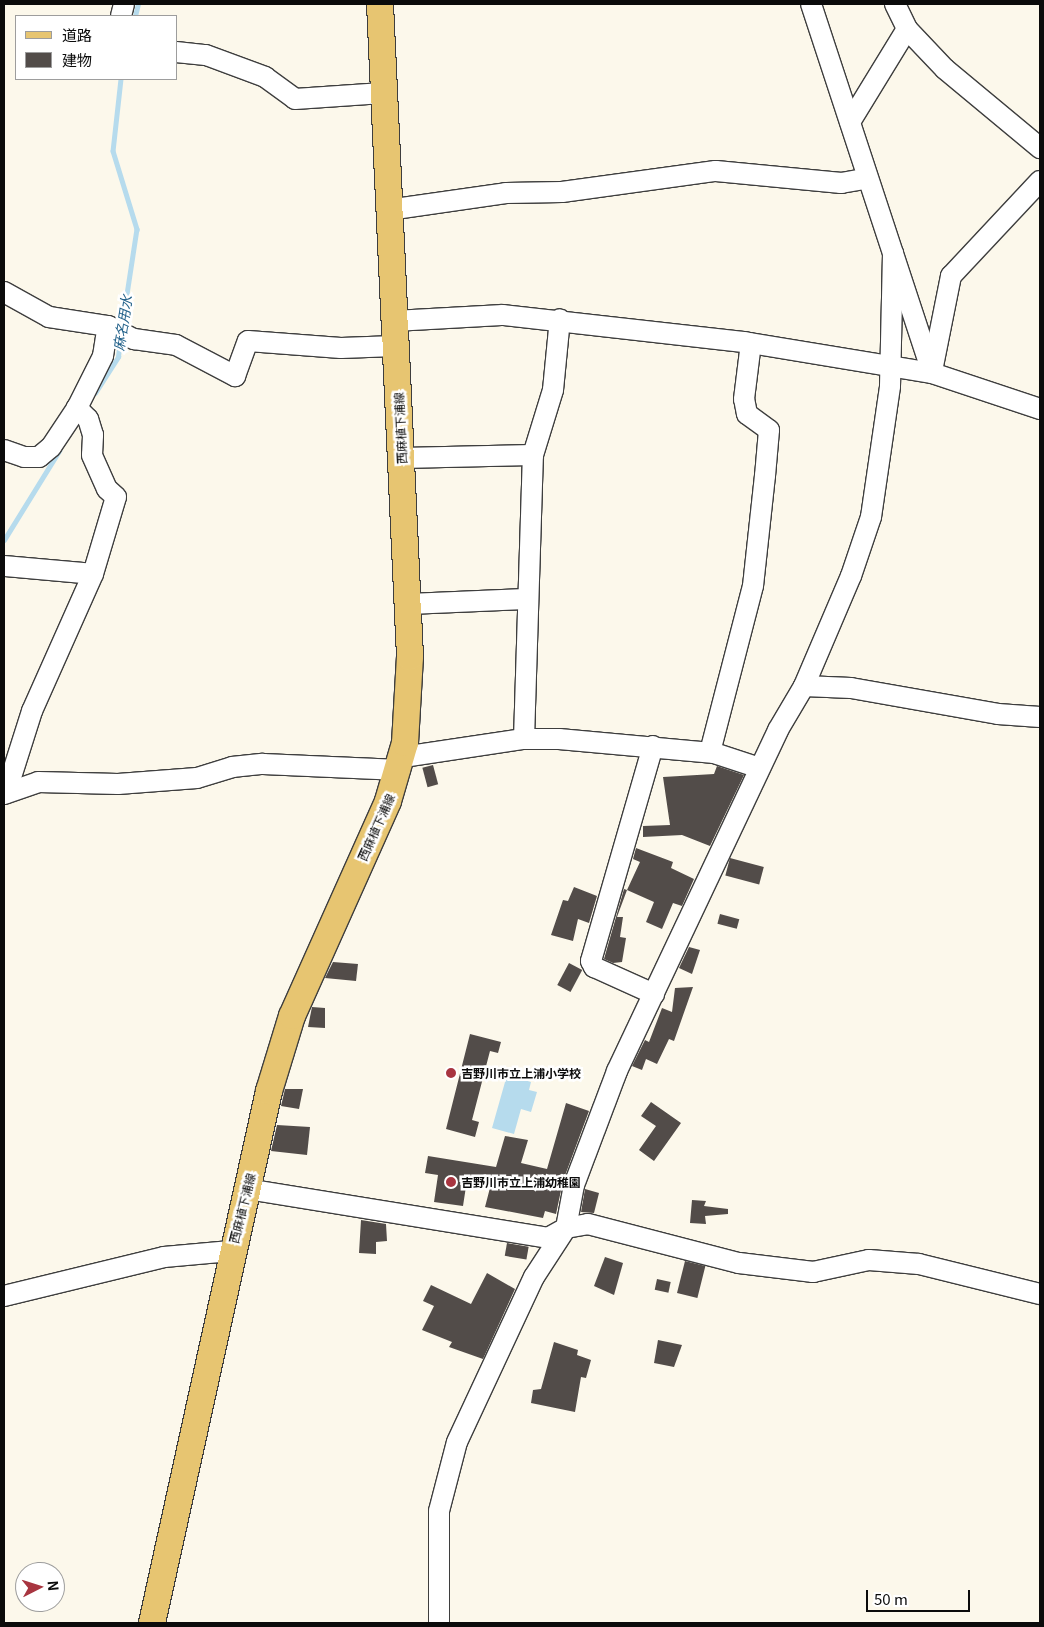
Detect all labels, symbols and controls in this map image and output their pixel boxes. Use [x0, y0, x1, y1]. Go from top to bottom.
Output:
legend [15, 15, 178, 80]
text: 道路 [62, 24, 92, 45]
text: 建物 [62, 49, 92, 70]
water label: 麻名用水 [109, 294, 135, 352]
street label: 西麻植下浦線 [391, 392, 409, 464]
street label: 西麻植下浦線 [355, 791, 397, 863]
place label: 吉野川市立上浦小学校 [461, 1066, 581, 1080]
marker: 吉野川市立上浦小学校 [445, 1067, 457, 1079]
street label: 西麻植下浦線 [226, 1171, 258, 1245]
place label: 吉野川市立上浦幼稚園 [461, 1175, 581, 1189]
marker: 吉野川市立上浦幼稚園 [445, 1176, 457, 1188]
north arrow [15, 1562, 65, 1612]
text: N [44, 1580, 64, 1592]
scale bar [869, 1580, 973, 1612]
text: 50 m [874, 1588, 908, 1609]

